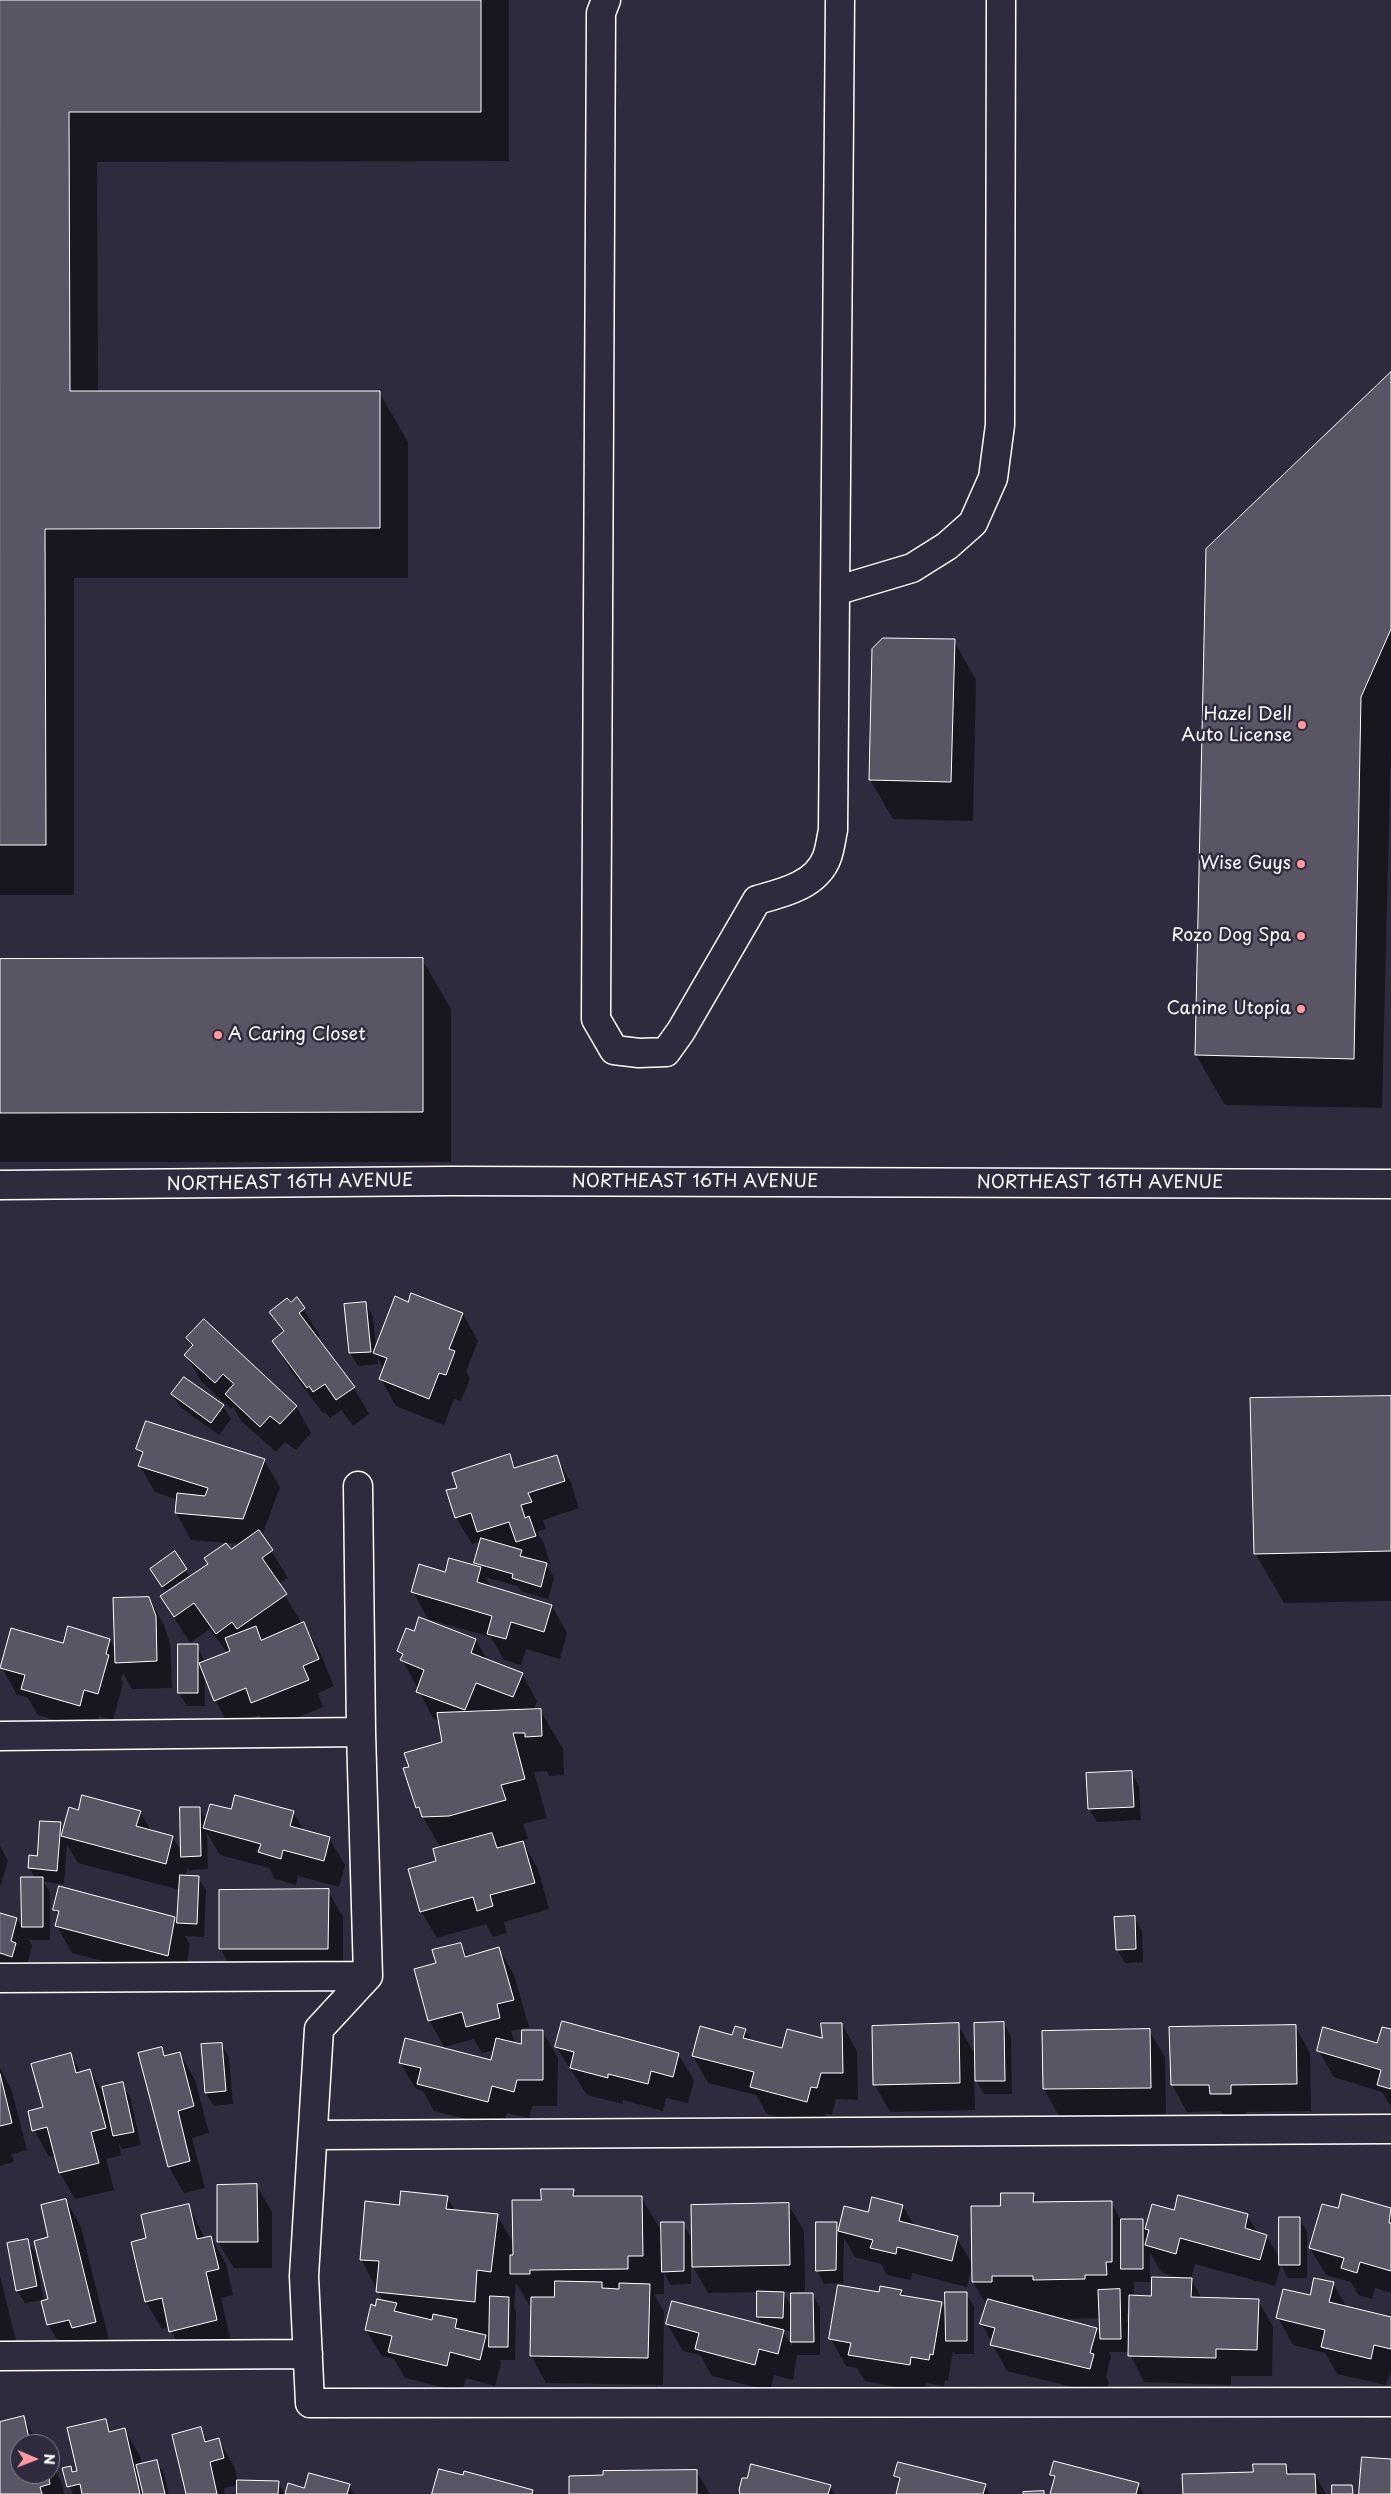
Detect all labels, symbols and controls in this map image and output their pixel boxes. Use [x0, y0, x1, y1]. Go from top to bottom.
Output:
place label: Hazel Dell Auto License [1181, 704, 1292, 746]
marker: Hazel Dell Auto License [1296, 719, 1308, 731]
place label: Wise Guys [1200, 853, 1291, 875]
marker: Wise Guys [1295, 858, 1307, 870]
place label: Rozo Dog Spa [1171, 925, 1291, 947]
marker: Rozo Dog Spa [1295, 930, 1307, 942]
place label: Canine Utopia [1166, 998, 1291, 1020]
marker: Canine Utopia [1295, 1003, 1307, 1015]
place label: A Caring Closet [228, 1024, 366, 1046]
marker: A Caring Closet [212, 1029, 224, 1041]
street label: NORTHEAST 16TH AVENUE [167, 1170, 413, 1196]
street label: NORTHEAST 16TH AVENUE [572, 1171, 818, 1193]
street label: NORTHEAST 16TH AVENUE [977, 1172, 1223, 1194]
north arrow [10, 2434, 60, 2484]
text: N [39, 2454, 60, 2465]

